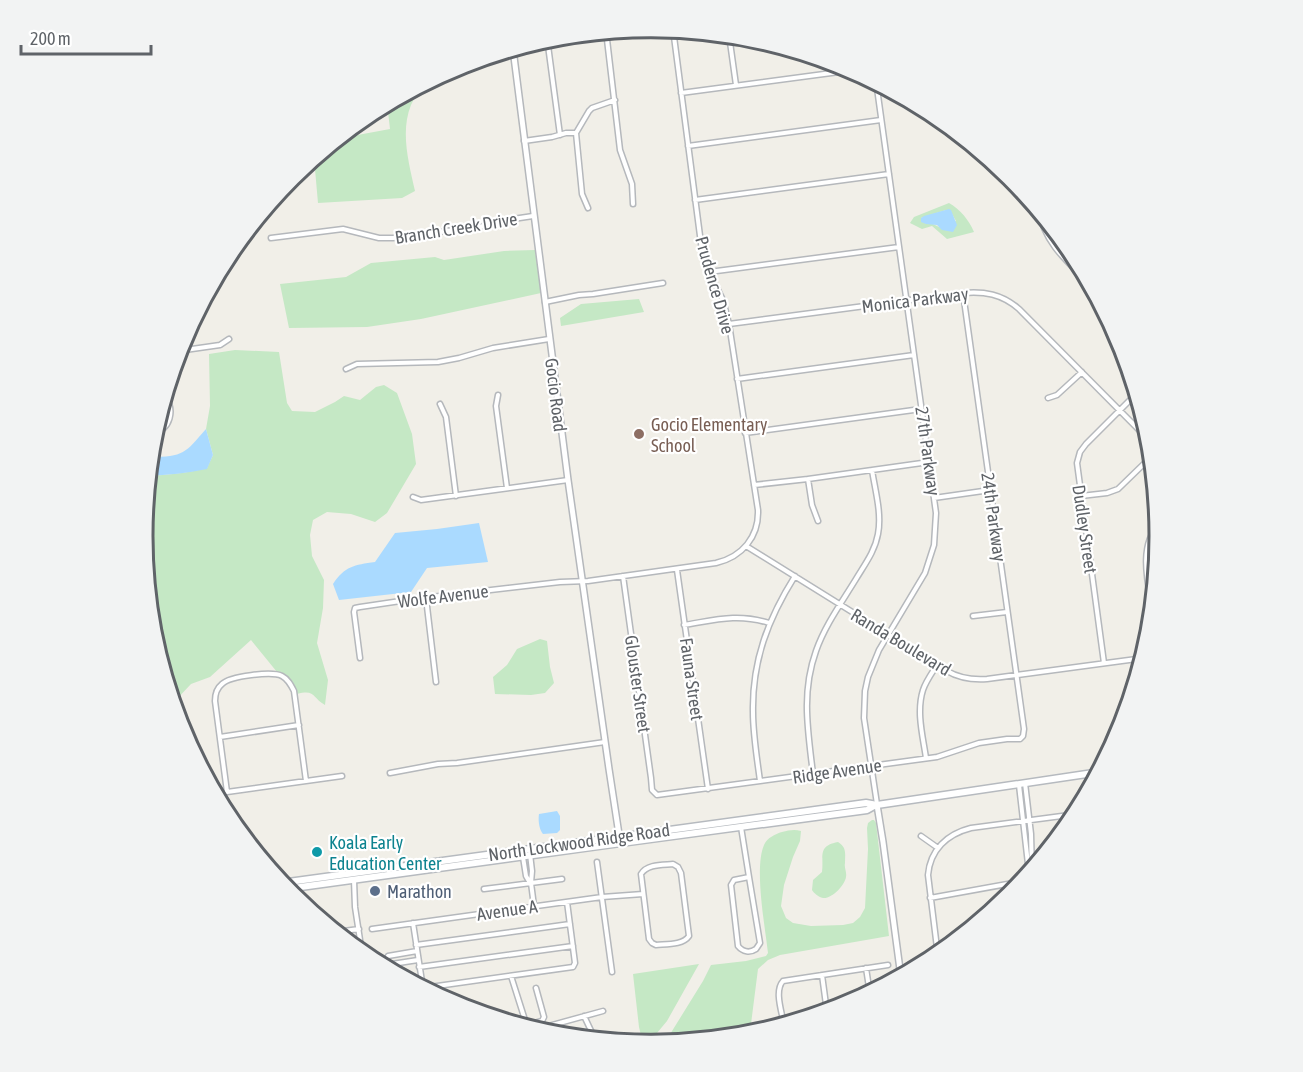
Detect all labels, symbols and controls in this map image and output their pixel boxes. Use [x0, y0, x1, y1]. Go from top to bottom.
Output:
scale bar [21, 18, 152, 56]
text: 200 m [30, 28, 71, 49]
street label: Branch Creek Drive [393, 208, 519, 248]
street label: Prudence Drive [691, 234, 739, 336]
street label: Monica Parkway [860, 283, 970, 317]
street label: Gocio Road [541, 357, 571, 433]
street label: 27th Parkway [911, 405, 945, 497]
place label: Gocio Elementary School [651, 414, 767, 456]
marker: Gocio Elementary School [632, 427, 646, 441]
street label: 24th Parkway [977, 471, 1011, 563]
street label: Dudley Street [1068, 483, 1102, 575]
street label: Wolfe Avenue [396, 580, 490, 612]
street label: Randa Boulevard [847, 604, 955, 680]
street label: Glouster Street [621, 634, 655, 734]
street label: Fauna Street [676, 636, 708, 722]
street label: Ridge Avenue [791, 754, 883, 788]
street label: North Lockwood Ridge Road [487, 819, 671, 865]
place label: Koala Early Education Center [329, 832, 442, 874]
marker: Koala Early Education Center [310, 845, 324, 859]
place label: Marathon [387, 881, 452, 902]
marker: Marathon [368, 884, 382, 898]
street label: Avenue A [475, 895, 539, 925]

